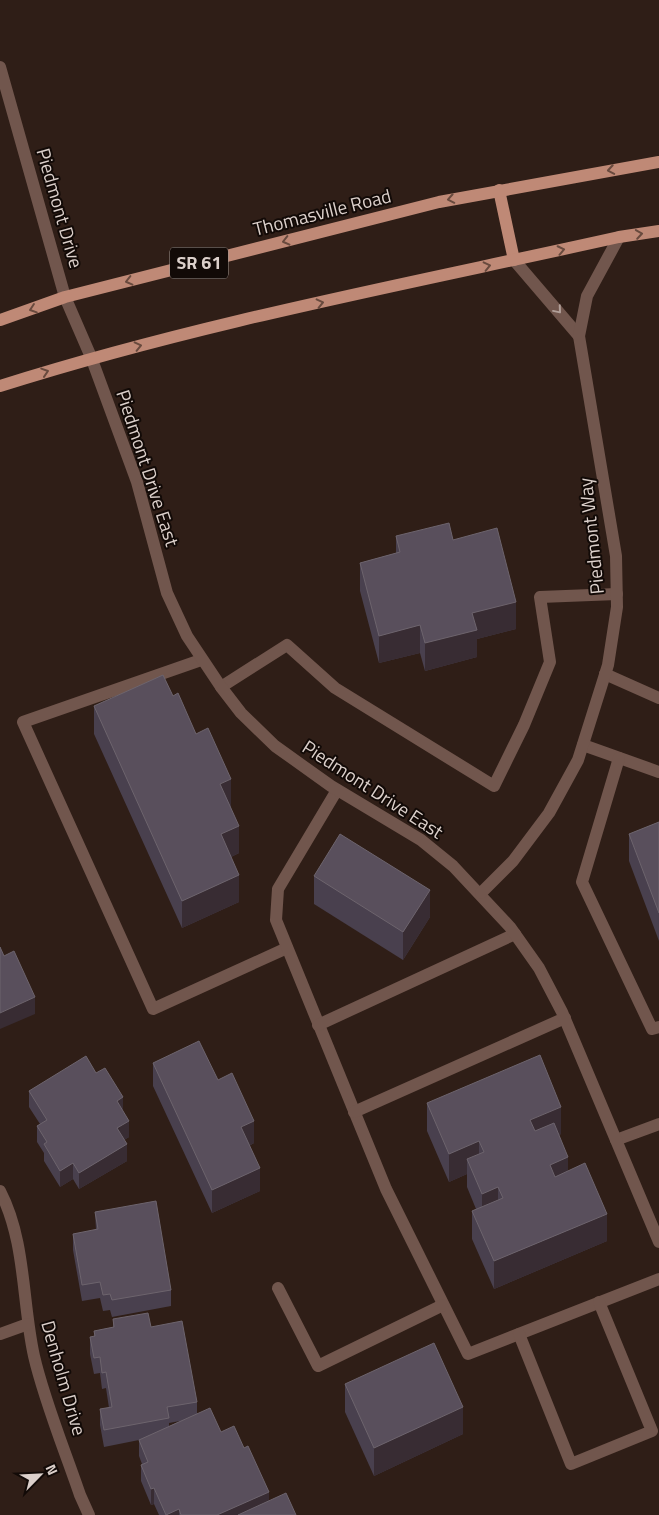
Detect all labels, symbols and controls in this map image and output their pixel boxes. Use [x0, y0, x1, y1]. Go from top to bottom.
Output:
street label: Piedmont Drive [30, 144, 91, 271]
one-way arrow [607, 164, 615, 175]
street label: Thomasville Road [250, 180, 394, 243]
one-way arrow [446, 194, 455, 204]
one-way arrow [635, 229, 644, 239]
one-way arrow [283, 235, 291, 245]
one-way arrow [557, 245, 566, 256]
road number: SR 61 [170, 248, 228, 278]
one-way arrow [482, 261, 491, 272]
one-way arrow [124, 275, 133, 286]
one-way arrow [315, 299, 324, 309]
one-way arrow [29, 303, 37, 313]
one-way arrow [552, 304, 561, 313]
one-way arrow [134, 341, 143, 352]
one-way arrow [41, 367, 49, 377]
street label: Piedmont Drive East [109, 386, 188, 550]
street label: Piedmont Way [570, 476, 611, 596]
street label: Piedmont Drive East [297, 732, 450, 845]
street label: Denholm Drive [34, 1317, 95, 1439]
north arrow [15, 1450, 65, 1500]
text: N [41, 1461, 64, 1478]

